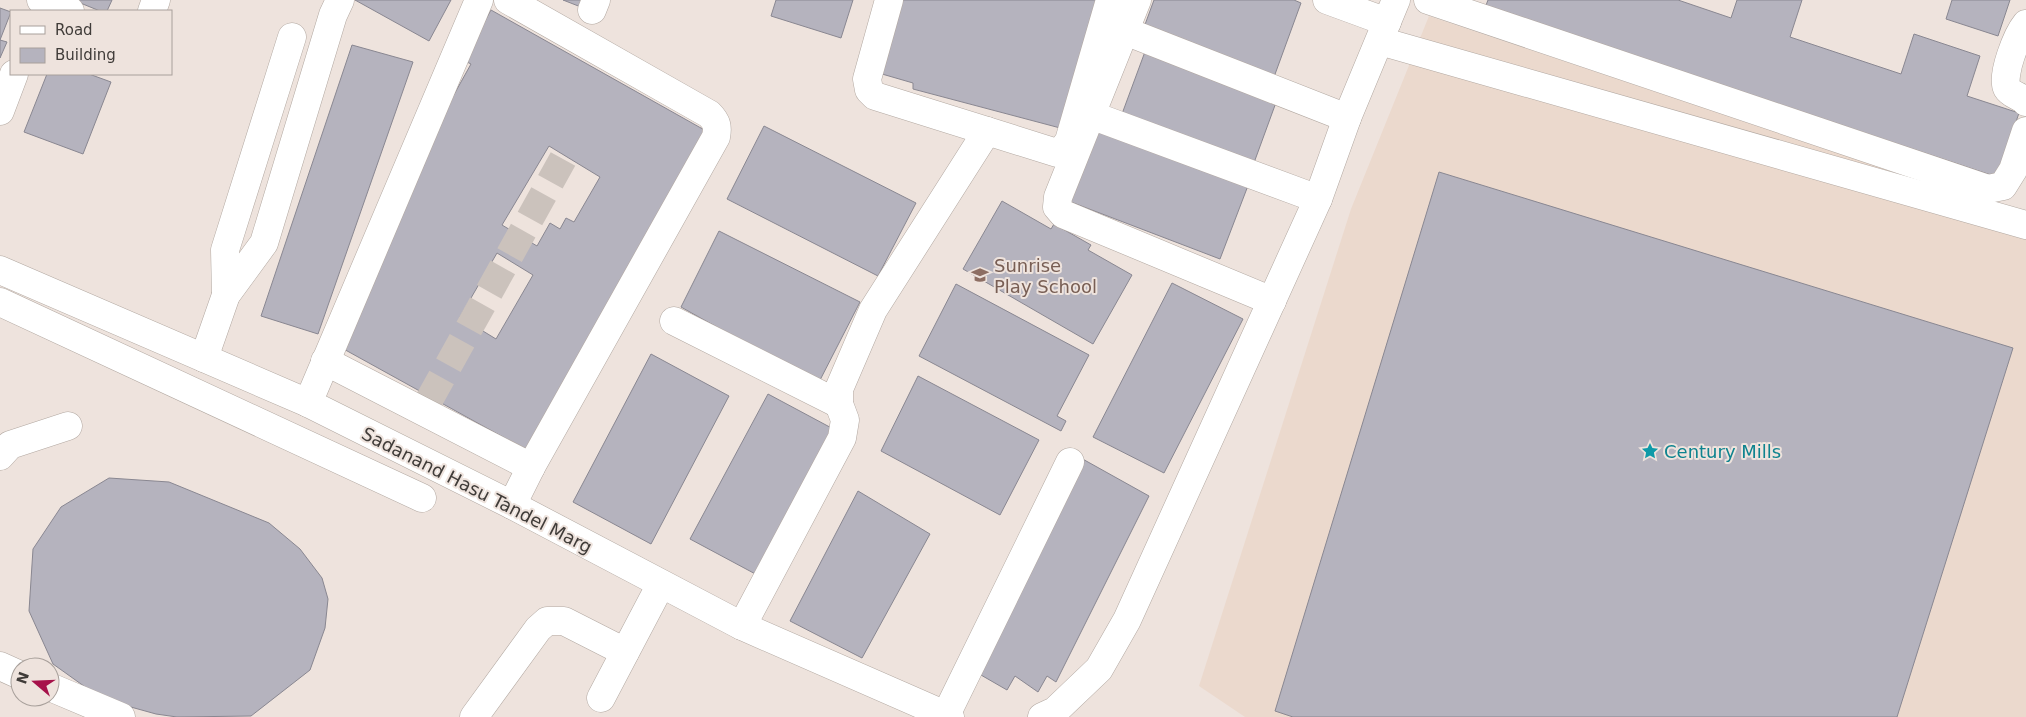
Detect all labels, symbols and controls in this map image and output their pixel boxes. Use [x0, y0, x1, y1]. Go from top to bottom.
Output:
legend [10, 10, 172, 75]
text: Road [55, 21, 93, 39]
text: Building [55, 46, 116, 64]
place label: Sunrise Play School [994, 255, 1097, 297]
school or university icon: Sunrise Play School [970, 265, 990, 285]
street label: Sadanand Hasu Tandel Marg [358, 423, 596, 557]
place icon: Century Mills [1640, 441, 1660, 461]
place label: Century Mills [1664, 441, 1781, 462]
north arrow [10, 657, 60, 707]
text: N [13, 670, 32, 686]

